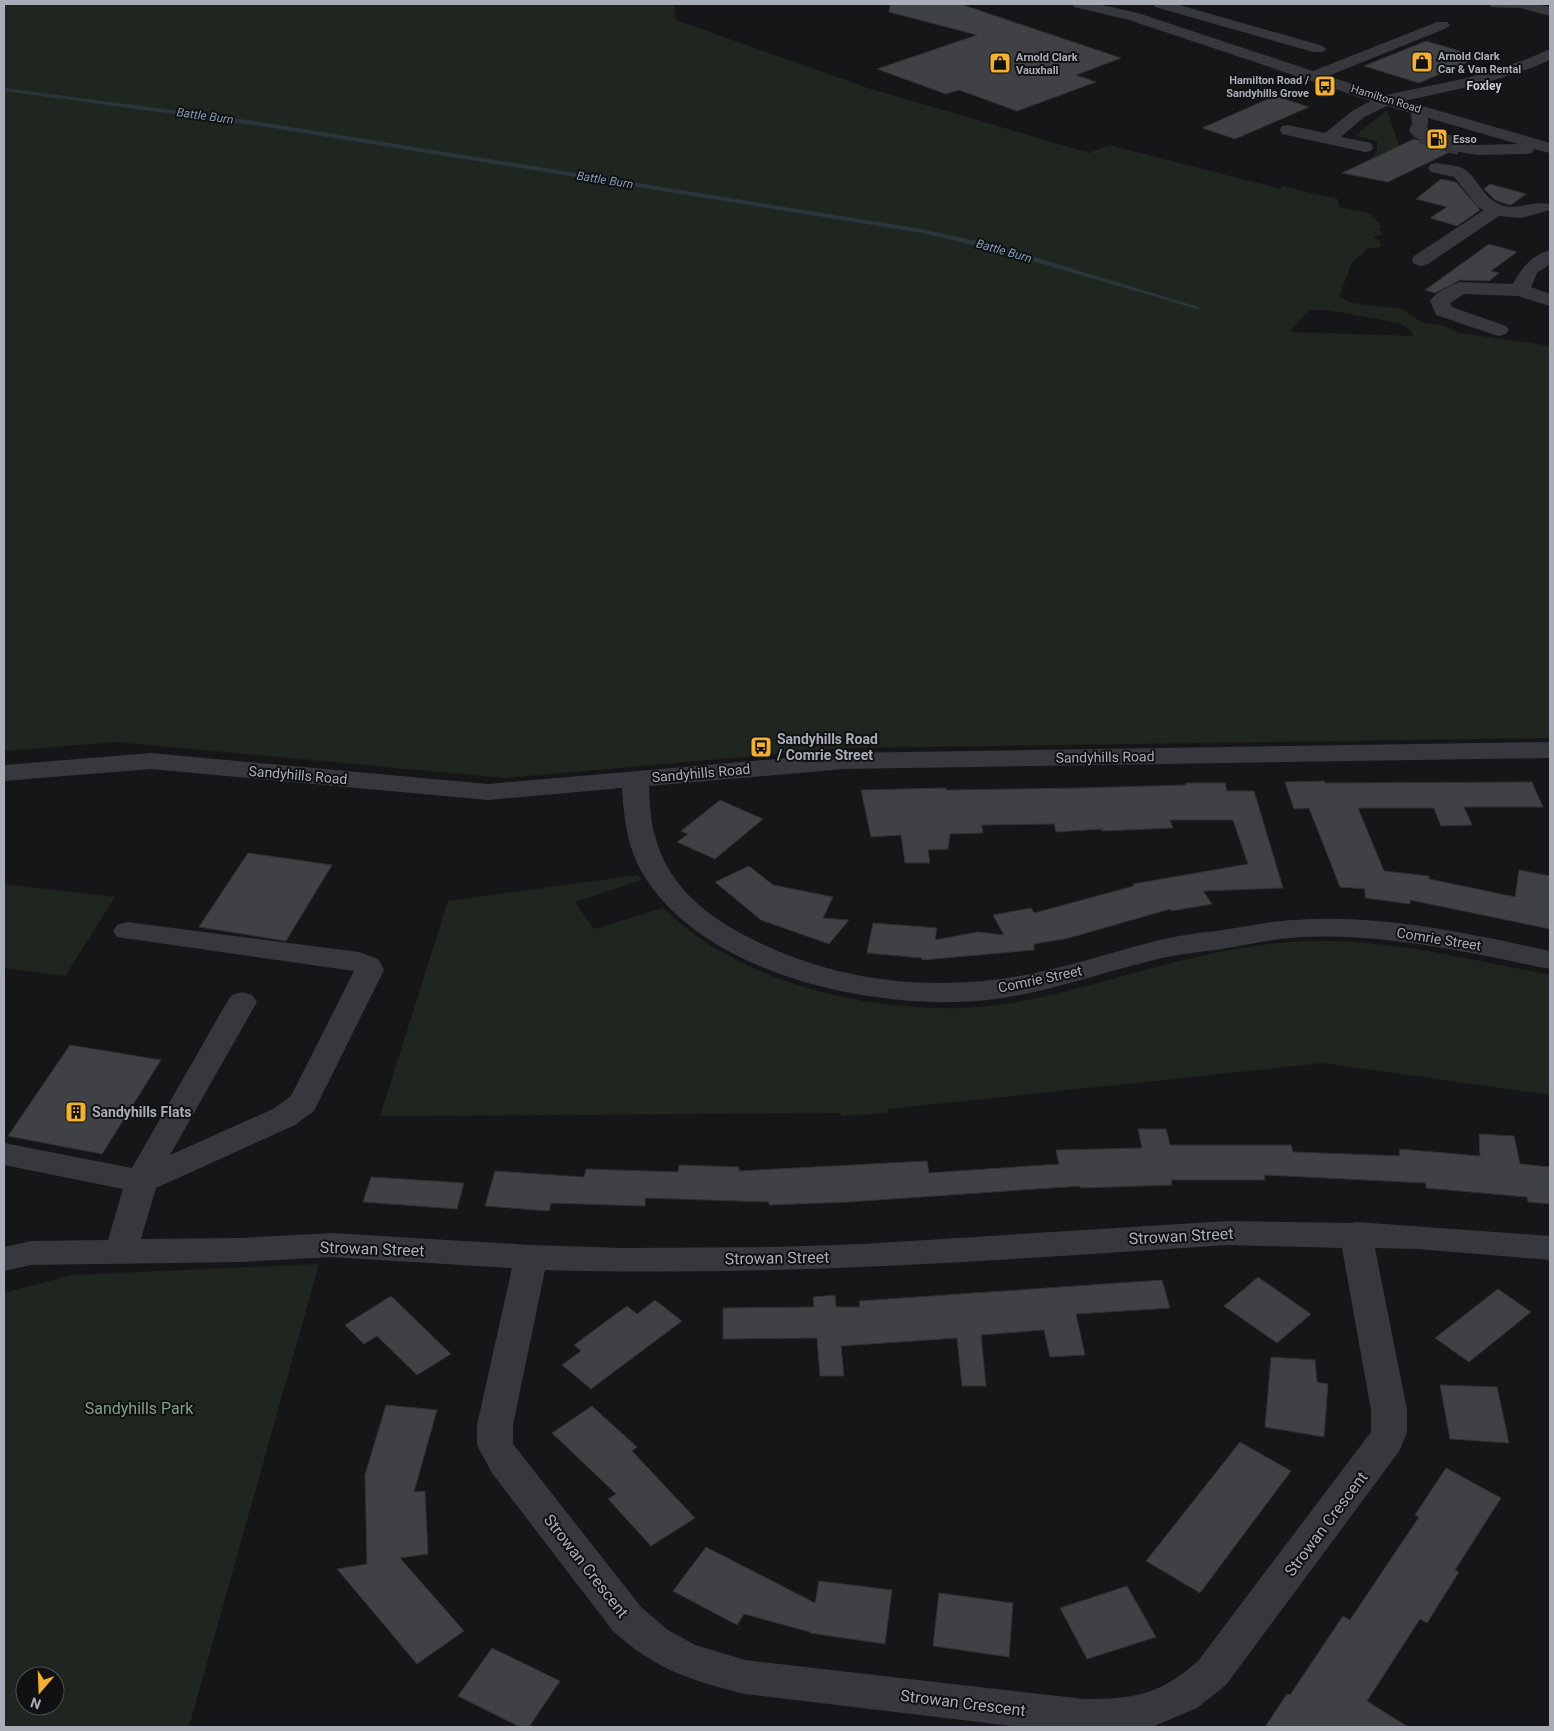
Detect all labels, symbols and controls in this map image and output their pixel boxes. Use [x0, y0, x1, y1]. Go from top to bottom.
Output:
shop icon: Arnold Clark Car & Van Rental [1410, 50, 1434, 74]
place label: Arnold Clark Car & Van Rental [1438, 50, 1521, 76]
shop icon: Arnold Clark Vauxhall [988, 51, 1012, 75]
place label: Arnold Clark Vauxhall [1016, 51, 1078, 77]
place label: Hamilton Road / Sandyhills Grove [1226, 74, 1309, 100]
bus stop icon: Hamilton Road / Sandyhills Grove [1313, 74, 1337, 98]
district label: Foxley [1467, 79, 1502, 93]
street label: Hamilton Road [1349, 82, 1423, 116]
water label: Battle Burn [176, 105, 234, 127]
fuel station icon: Esso [1425, 127, 1449, 151]
place label: Esso [1453, 133, 1477, 146]
water label: Battle Burn [576, 169, 634, 191]
water label: Battle Burn [975, 236, 1033, 266]
place label: Sandyhills Road / Comrie Street [776, 731, 878, 763]
bus stop icon: Sandyhills Road / Comrie Street [749, 735, 773, 759]
street label: Sandyhills Road [1055, 748, 1155, 766]
street label: Sandyhills Road [651, 761, 751, 785]
street label: Sandyhills Road [248, 763, 348, 787]
street label: Comrie Street [1396, 924, 1483, 954]
street label: Comrie Street [997, 962, 1084, 996]
building icon: Sandyhills Flats [64, 1100, 88, 1124]
place label: Sandyhills Flats [92, 1104, 191, 1120]
street label: Strowan Street [1128, 1224, 1234, 1248]
street label: Strowan Street [319, 1238, 425, 1260]
street label: Strowan Street [724, 1248, 830, 1268]
park label: Sandyhills Park [85, 1399, 194, 1418]
street label: Strowan Crescent [1280, 1468, 1372, 1580]
street label: Strowan Crescent [540, 1511, 632, 1621]
north arrow [15, 1666, 65, 1716]
street label: Strowan Crescent [899, 1686, 1027, 1720]
text: N [28, 1694, 43, 1712]

